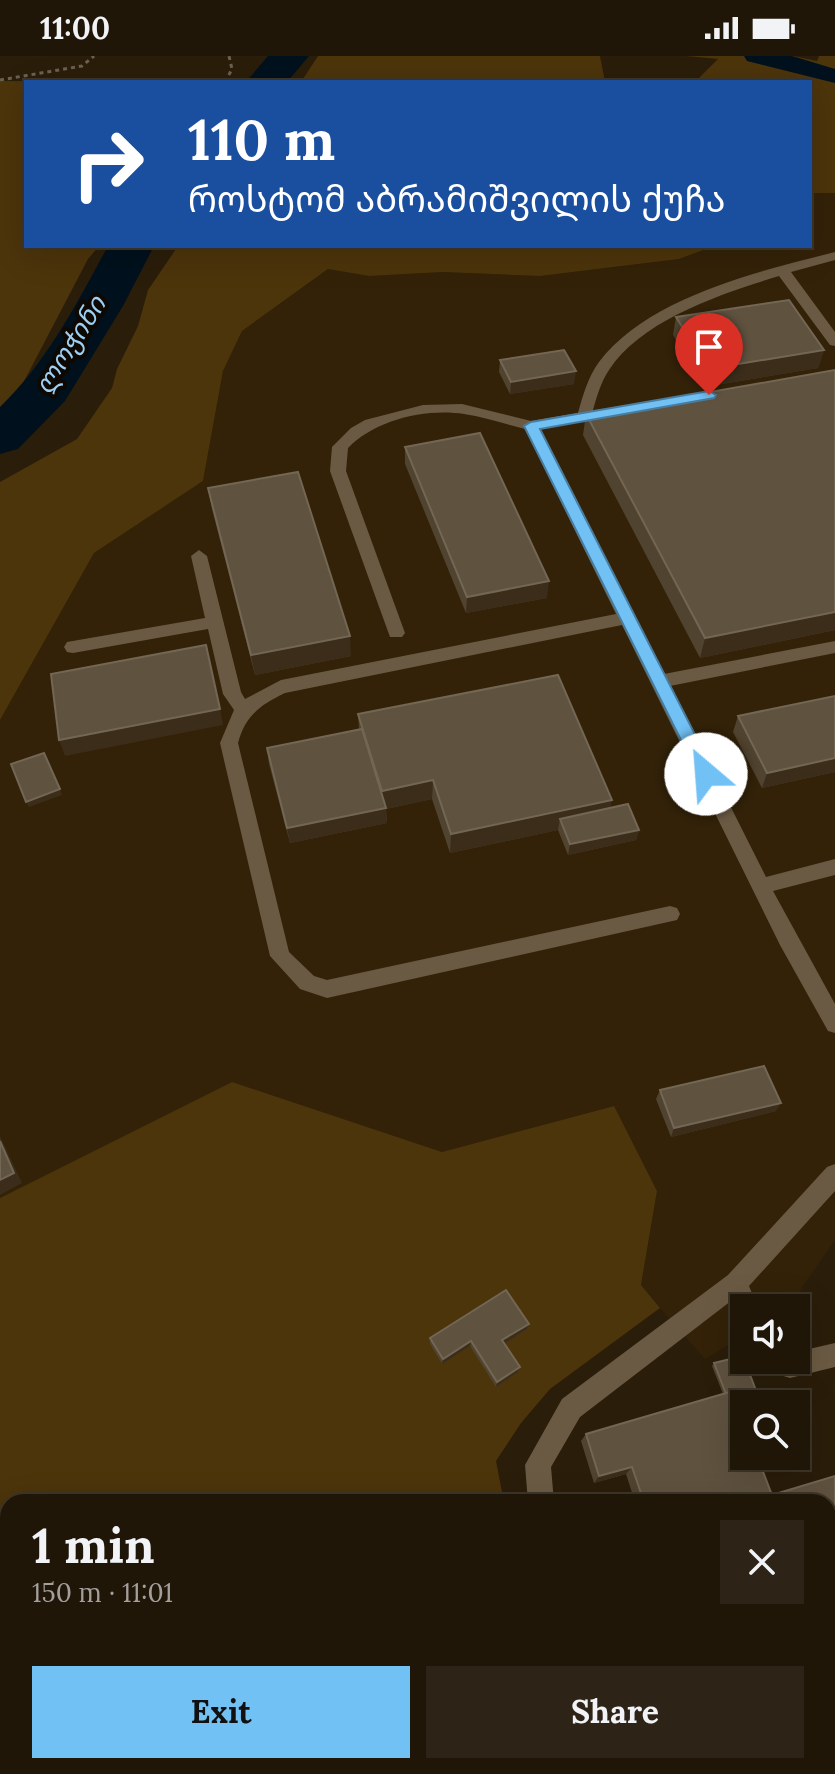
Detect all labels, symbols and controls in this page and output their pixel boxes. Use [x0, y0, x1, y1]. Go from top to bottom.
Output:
text: 11:00 [40, 9, 110, 47]
text: 110 m [188, 104, 335, 175]
icon: right [56, 112, 160, 216]
text: როსტომ აბრამიშვილის ქუჩა [188, 176, 726, 222]
water label: ლოჭინი [27, 289, 113, 400]
pin [675, 313, 743, 395]
icon: arrive [687, 325, 731, 369]
position arrow [664, 732, 748, 816]
map controls [730, 1294, 810, 1470]
button: sound [730, 1294, 810, 1374]
button: search [730, 1390, 810, 1470]
text: 1 min [32, 1515, 155, 1576]
button: close [720, 1520, 804, 1604]
text: 150 m · 11:01 [32, 1576, 173, 1609]
button: Exit [32, 1666, 410, 1758]
button: Share [426, 1666, 804, 1758]

